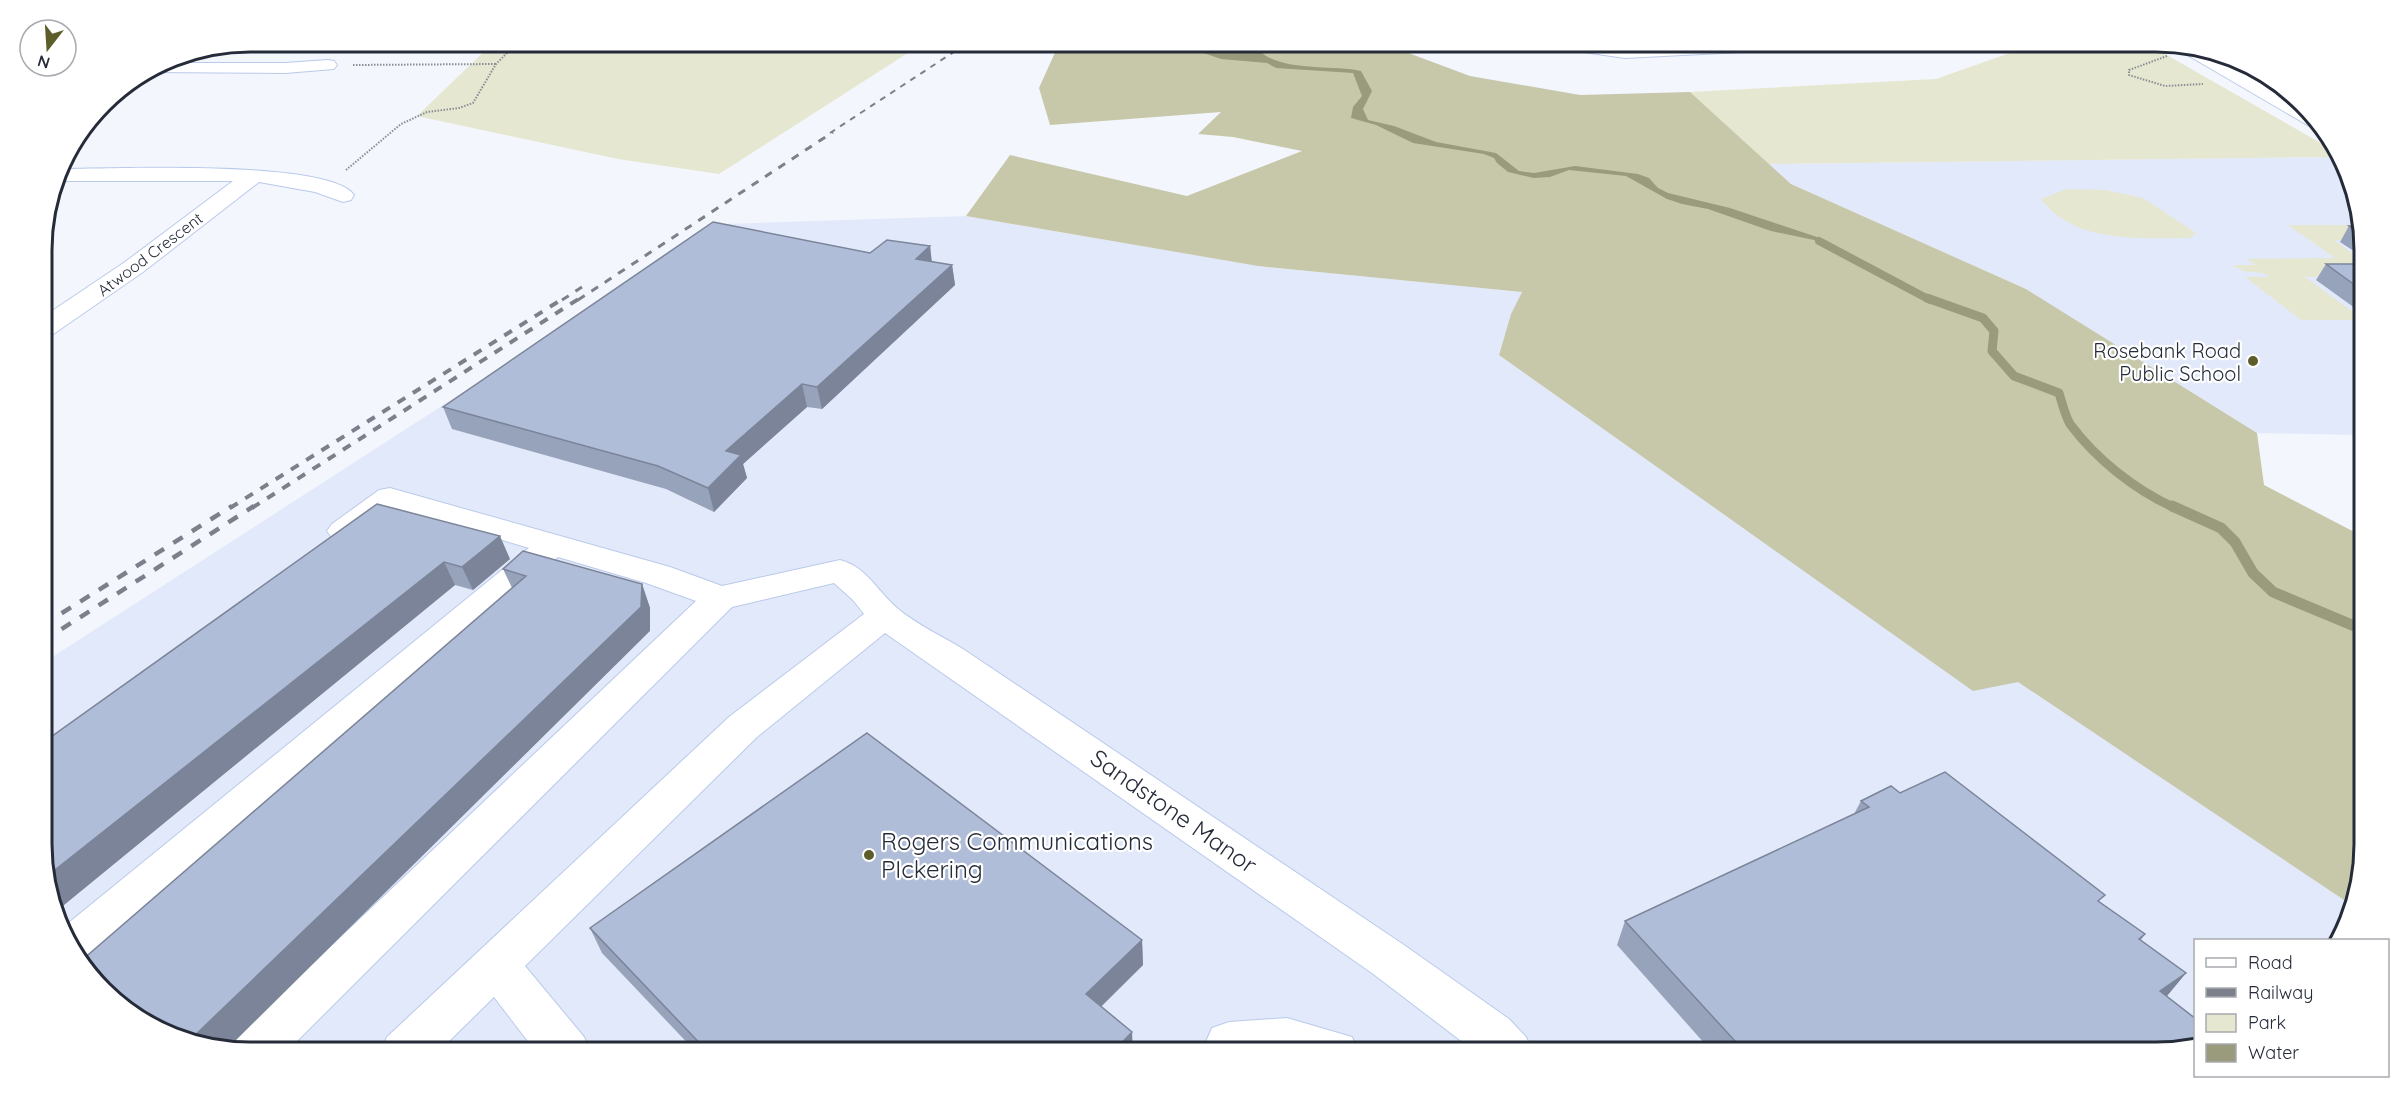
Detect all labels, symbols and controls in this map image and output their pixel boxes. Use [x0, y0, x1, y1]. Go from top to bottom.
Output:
north arrow [18, 18, 78, 78]
text: N [35, 51, 52, 74]
street label: Atwood Crescent [93, 208, 207, 300]
place label: Rosebank Road Public School [2093, 338, 2241, 386]
marker: Rosebank Road Public School [2246, 354, 2260, 368]
street label: Sandstone Manor [1085, 742, 1263, 880]
place label: Rogers Communications PIckering [881, 826, 1153, 884]
marker: Rogers Communications PIckering [862, 848, 876, 862]
legend [2194, 939, 2389, 1077]
text: Road [2248, 951, 2293, 974]
text: Railway [2248, 981, 2314, 1004]
text: Park [2248, 1011, 2286, 1034]
text: Water [2248, 1041, 2299, 1064]

